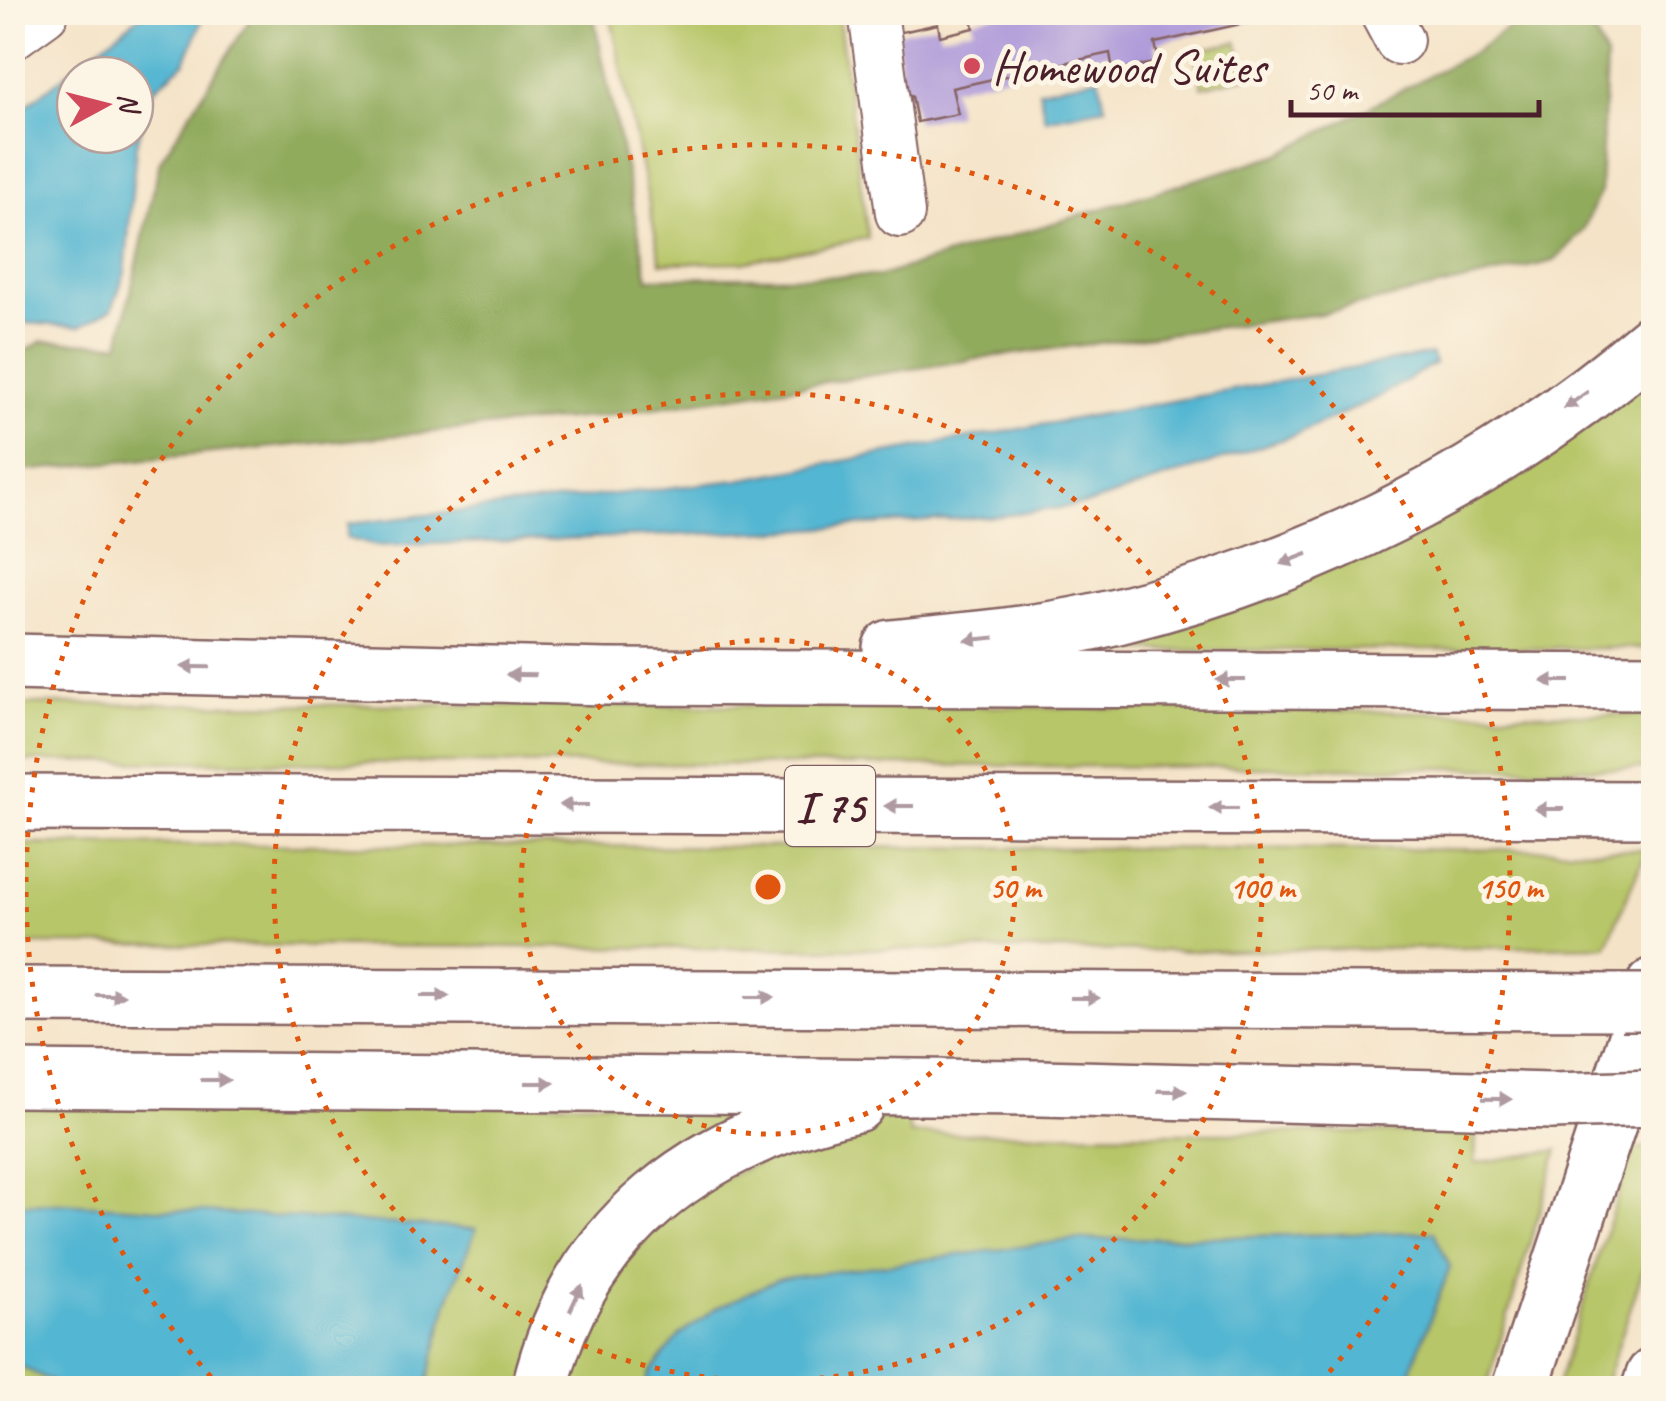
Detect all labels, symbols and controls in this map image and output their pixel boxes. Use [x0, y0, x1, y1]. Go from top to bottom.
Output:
place label: Homewood Suites [992, 37, 1269, 97]
north arrow [55, 55, 155, 155]
marker: Homewood Suites [961, 55, 983, 77]
scale bar [1291, 55, 1538, 117]
text: 50 m [1306, 71, 1359, 109]
text: N [111, 91, 148, 117]
one-way arrow [1563, 390, 1589, 409]
one-way arrow [1278, 551, 1308, 567]
one-way arrow [963, 631, 995, 647]
one-way arrow [180, 658, 212, 674]
one-way arrow [505, 667, 537, 683]
one-way arrow [1215, 672, 1247, 688]
one-way arrow [1540, 673, 1572, 689]
road number: I 75 [785, 766, 875, 846]
one-way arrow [558, 797, 590, 813]
one-way arrow [883, 798, 915, 814]
one-way arrow [1208, 799, 1240, 815]
one-way arrow [1533, 801, 1565, 817]
centre of rings [750, 869, 786, 905]
text: 50 m [990, 869, 1043, 907]
text: 100 m [1230, 869, 1297, 907]
text: 150 m [1478, 869, 1545, 907]
one-way arrow [94, 987, 126, 1003]
one-way arrow [419, 988, 451, 1004]
one-way arrow [744, 989, 776, 1005]
one-way arrow [1069, 990, 1101, 1006]
one-way arrow [199, 1073, 231, 1089]
one-way arrow [524, 1075, 556, 1091]
one-way arrow [1157, 1083, 1189, 1099]
one-way arrow [1481, 1092, 1513, 1108]
one-way arrow [567, 1284, 584, 1313]

